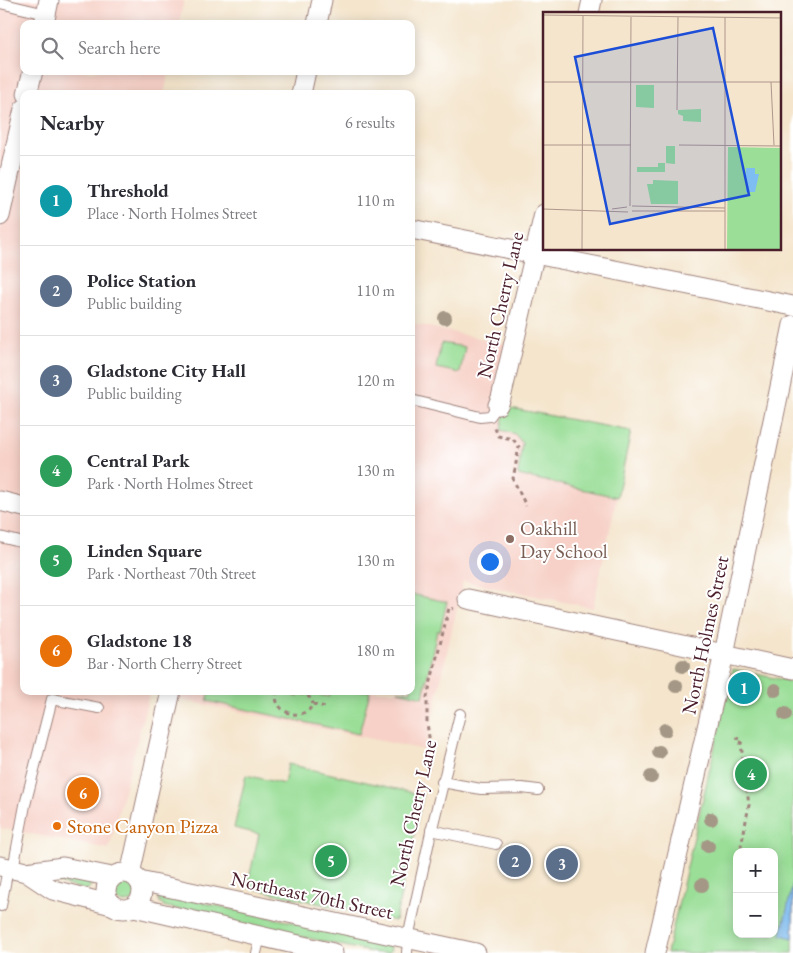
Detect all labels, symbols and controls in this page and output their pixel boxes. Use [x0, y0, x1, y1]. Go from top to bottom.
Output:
inset map [543, 12, 780, 250]
search box [20, 20, 415, 75]
icon: search [38, 34, 66, 62]
text: Search here [78, 35, 160, 60]
text: Nearby [40, 109, 104, 136]
text: 6 results [345, 112, 395, 133]
text: Threshold [87, 178, 169, 203]
text: 1 [52, 190, 60, 211]
text: 110 m [356, 190, 395, 211]
text: Place · North Holmes Street [87, 203, 257, 224]
street label: North Cherry Lane [471, 229, 530, 381]
text: Police Station [87, 268, 196, 293]
text: 2 [52, 280, 60, 301]
text: 110 m [356, 280, 395, 301]
text: Public building [87, 293, 182, 314]
text: Gladstone City Hall [87, 358, 246, 383]
text: 3 [52, 370, 60, 391]
text: 120 m [356, 370, 395, 391]
text: Public building [87, 383, 182, 404]
text: Central Park [87, 448, 190, 473]
text: 4 [52, 460, 60, 481]
text: 130 m [356, 460, 395, 481]
text: Park · North Holmes Street [87, 473, 253, 494]
place label: Oakhill Day School [520, 515, 608, 564]
marker: Oakhill Day School [504, 533, 516, 545]
text: Linden Square [87, 538, 202, 563]
your location [477, 549, 503, 575]
text: 5 [52, 550, 60, 571]
text: 130 m [356, 550, 395, 571]
street label: North Holmes Street [676, 553, 735, 717]
text: Park · Northeast 70th Street [87, 563, 256, 584]
text: Gladstone 18 [87, 628, 192, 653]
text: 6 [52, 640, 60, 661]
text: 180 m [356, 640, 395, 661]
text: Bar · North Cherry Street [87, 653, 242, 674]
pin: 1 [728, 669, 760, 707]
street label: North Cherry Lane [384, 737, 443, 889]
pin: 4 [735, 755, 767, 793]
pin: 6 [67, 774, 99, 812]
place label: Stone Canyon Pizza [67, 813, 219, 839]
marker: Stone Canyon Pizza [51, 820, 63, 832]
pin: 5 [315, 842, 347, 880]
pin: 2 [499, 842, 531, 880]
pin: 3 [546, 845, 578, 883]
map controls [733, 848, 778, 938]
button: + [733, 848, 778, 893]
street label: Northeast 70th Street [228, 865, 396, 925]
button: − [733, 893, 778, 938]

